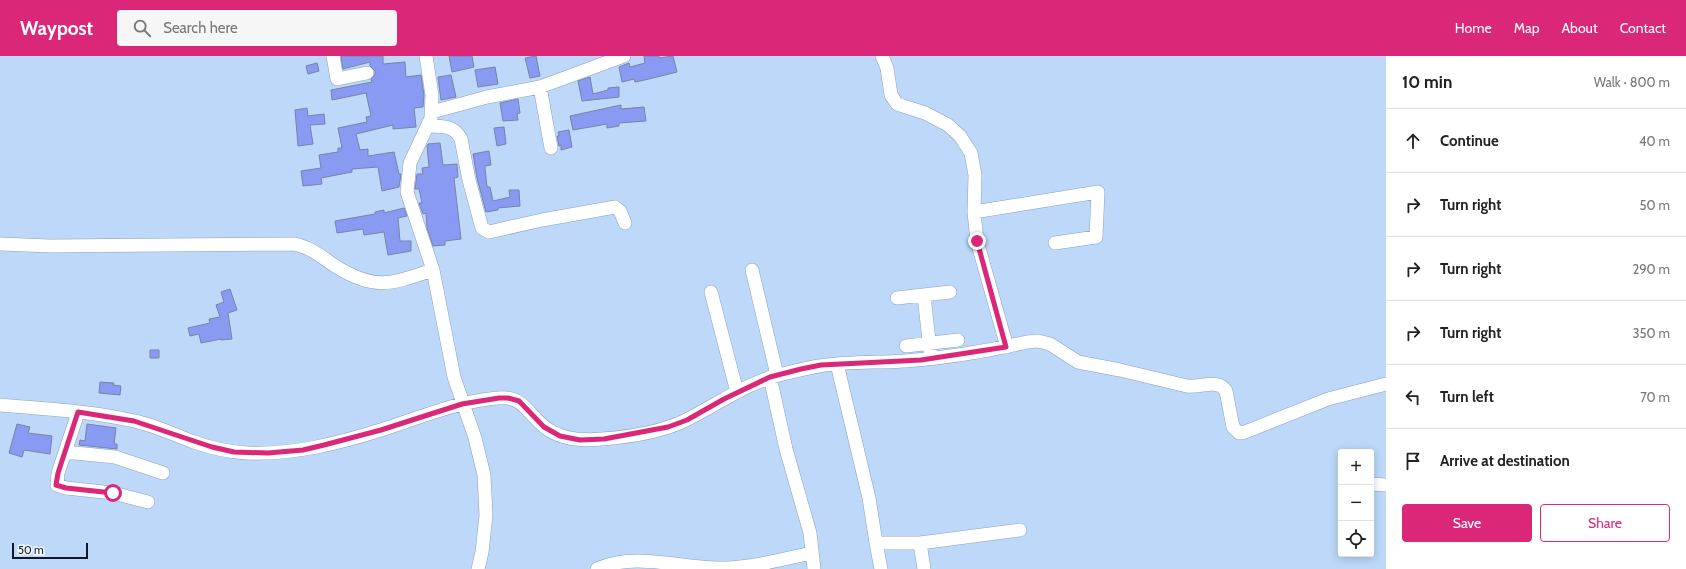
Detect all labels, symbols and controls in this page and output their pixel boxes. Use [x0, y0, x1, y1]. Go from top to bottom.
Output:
search box [117, 10, 397, 46]
text: Waypost [20, 17, 93, 40]
icon: search [131, 17, 153, 39]
text: Search here [163, 19, 238, 37]
text: Home [1455, 19, 1492, 37]
text: Map [1514, 19, 1539, 37]
text: About [1561, 19, 1598, 37]
text: Contact [1620, 19, 1666, 37]
text: 10 min [1402, 72, 1452, 92]
text: Walk · 800 m [1594, 74, 1670, 90]
icon: ahead [1402, 130, 1424, 152]
text: Continue [1440, 132, 1499, 150]
text: 40 m [1639, 133, 1670, 149]
icon: right [1402, 194, 1424, 216]
text: Turn right [1440, 196, 1501, 214]
text: 50 m [1640, 197, 1670, 213]
route end [968, 232, 986, 250]
icon: right [1402, 258, 1424, 280]
text: Turn right [1440, 260, 1501, 278]
text: 290 m [1632, 261, 1670, 277]
icon: right [1402, 322, 1424, 344]
text: Turn right [1440, 324, 1501, 342]
text: 350 m [1633, 325, 1670, 341]
icon: left [1402, 386, 1424, 408]
text: Turn left [1440, 388, 1494, 406]
text: 70 m [1640, 389, 1670, 405]
map controls [1338, 449, 1374, 557]
button: + [1338, 449, 1374, 485]
icon: arrive [1402, 450, 1424, 472]
text: Arrive at destination [1440, 452, 1570, 470]
route start [104, 484, 122, 502]
button: − [1338, 485, 1374, 521]
button: Save [1402, 504, 1532, 542]
button: Share [1540, 504, 1670, 542]
button: locate [1338, 521, 1374, 557]
scale bar [12, 541, 88, 560]
text: 50 m [18, 543, 44, 557]

